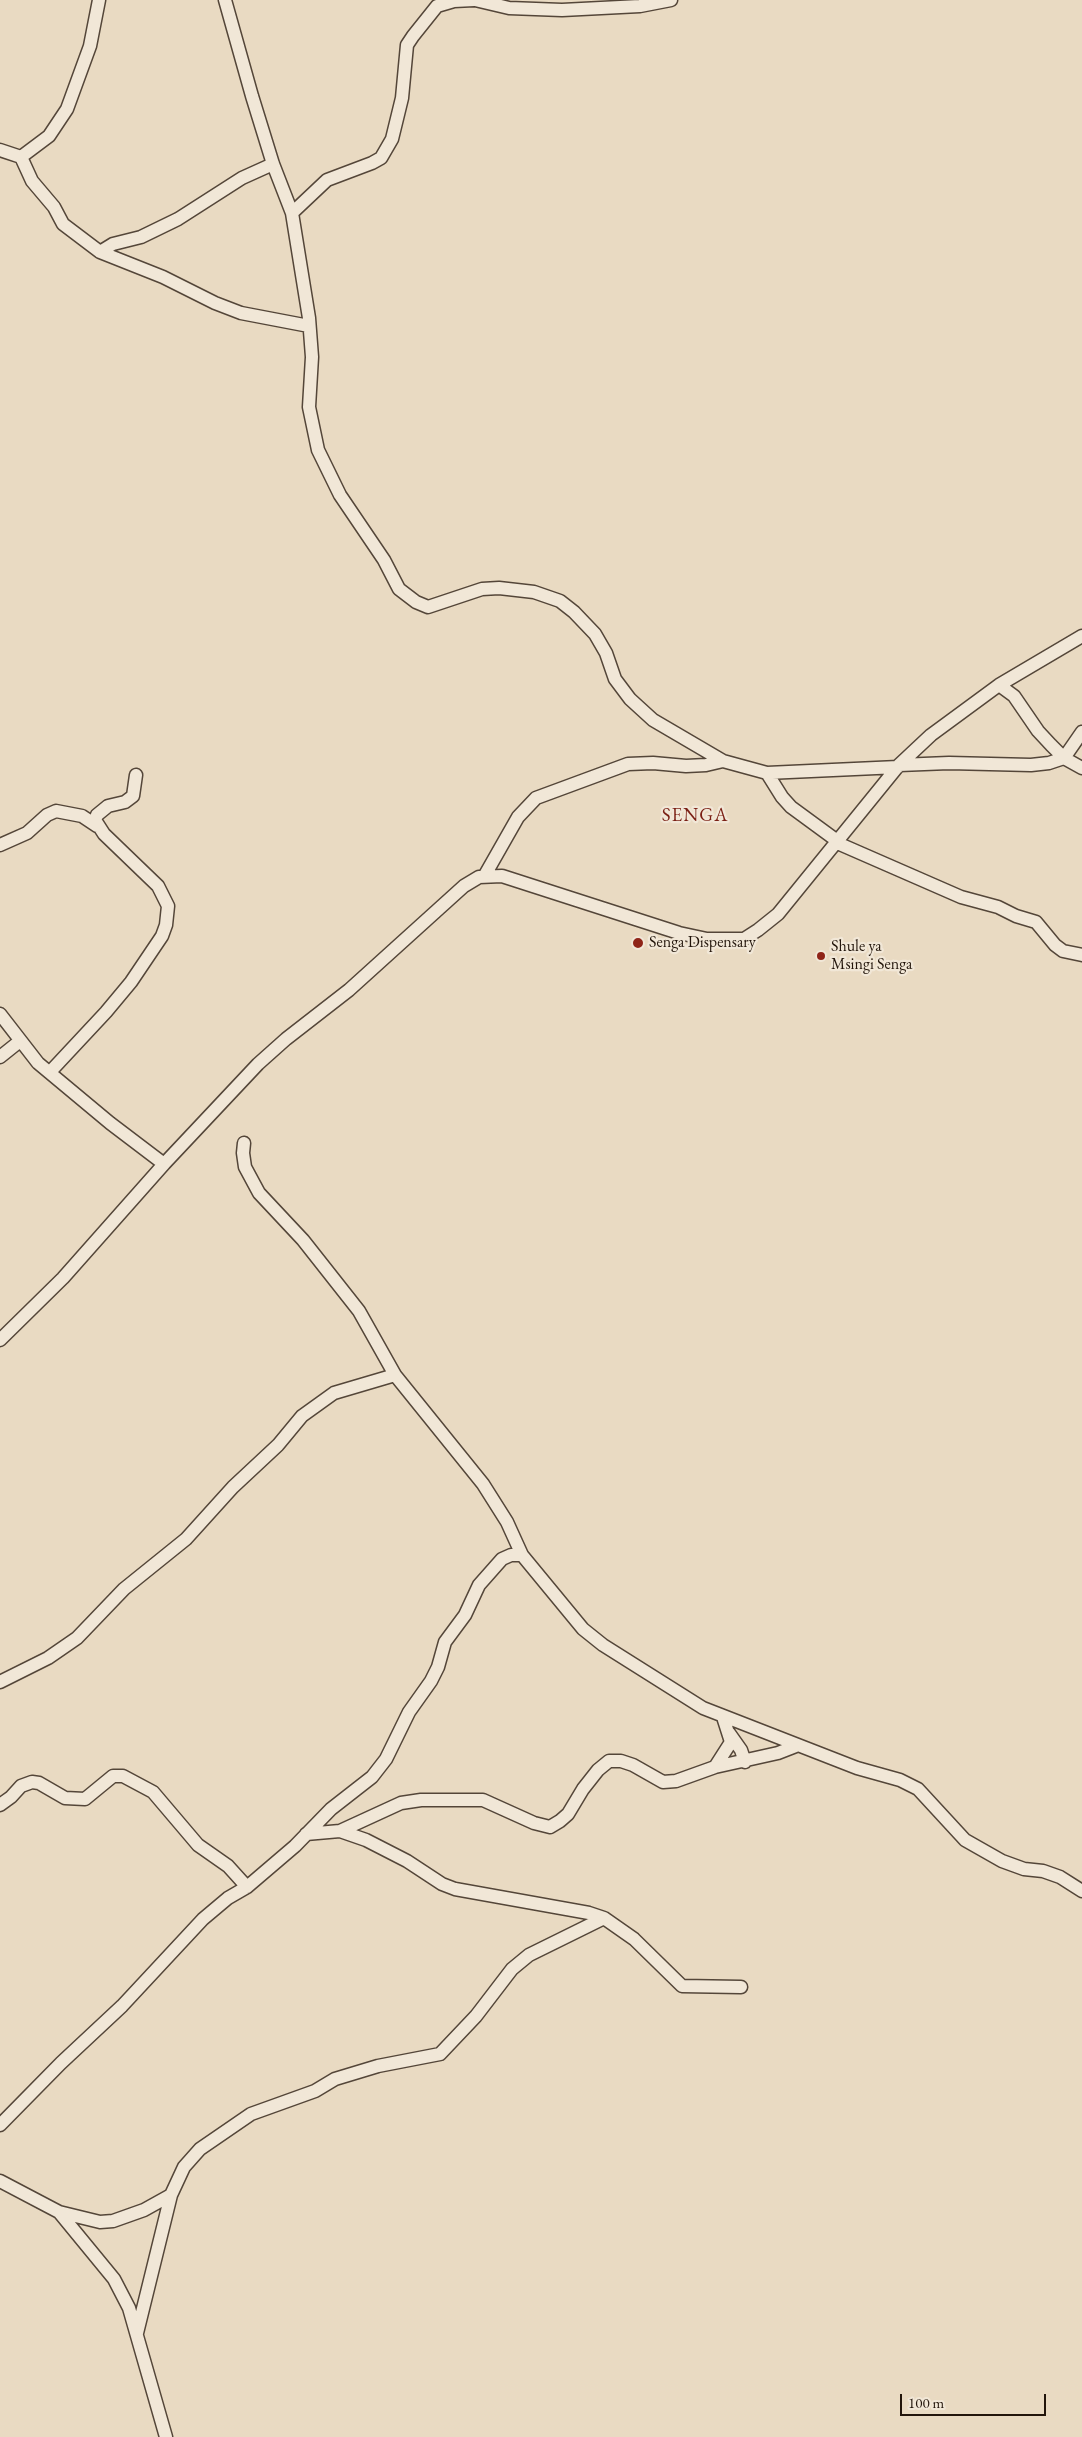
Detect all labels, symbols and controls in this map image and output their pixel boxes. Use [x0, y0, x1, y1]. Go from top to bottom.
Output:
district label: SENGA [661, 805, 729, 827]
place label: Senga Dispensary [649, 933, 756, 953]
marker: Senga Dispensary [631, 936, 645, 950]
place label: Shule ya Msingi Senga [831, 937, 913, 975]
marker: Shule ya Msingi Senga [815, 950, 827, 962]
scale bar [902, 2384, 1048, 2416]
text: 100 m [908, 2393, 944, 2412]

